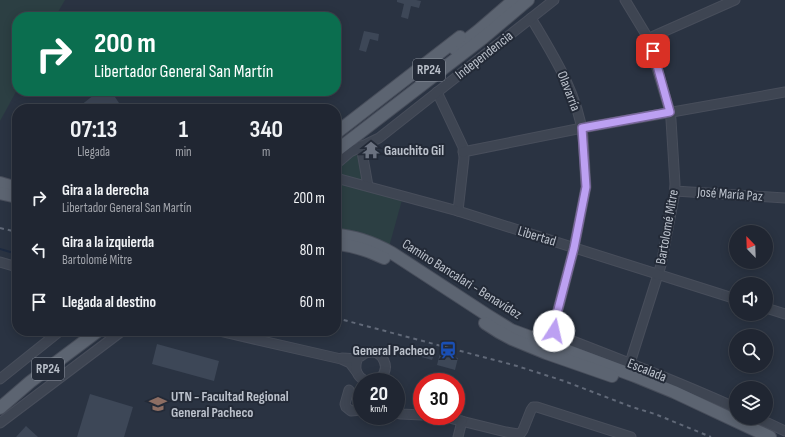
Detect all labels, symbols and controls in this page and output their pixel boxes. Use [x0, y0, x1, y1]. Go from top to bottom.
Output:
text: 200 m [94, 27, 156, 60]
street label: Independencia [452, 27, 516, 83]
icon: right [28, 28, 80, 80]
pin [636, 34, 670, 68]
icon: arrive [642, 40, 664, 62]
road number: RP24 [413, 59, 445, 81]
text: Libertador General San Martín [94, 61, 273, 82]
street label: Olavarría [554, 69, 584, 113]
text: 07:13 [70, 115, 117, 144]
text: 1 [179, 115, 188, 144]
text: 340 [250, 115, 283, 144]
temple icon: Gauchito Gil [361, 140, 381, 160]
place label: Gauchito Gil [384, 142, 444, 159]
text: Llegada [77, 144, 110, 160]
text: min [175, 144, 192, 160]
text: m [262, 144, 270, 160]
text: Gira a la derecha [62, 181, 149, 200]
street label: José María Paz [696, 183, 763, 205]
icon: right [28, 187, 50, 209]
street label: Bartolomé Mitre [652, 188, 682, 266]
text: 200 m [293, 189, 325, 208]
text: Libertador General San Martín [62, 200, 192, 216]
street label: Libertad [516, 222, 558, 250]
north arrow [729, 225, 773, 269]
map controls [729, 225, 773, 425]
text: Gira a la izquierda [62, 233, 154, 252]
street label: Camino Bancalari - Benavídez [399, 235, 525, 323]
icon: left [28, 239, 50, 261]
text: 80 m [300, 241, 325, 260]
text: Bartolomé Mitre [62, 252, 132, 268]
button: sound [729, 277, 773, 321]
icon: arrive [28, 291, 50, 313]
text: Llegada al destino [62, 293, 156, 312]
text: 60 m [300, 293, 325, 312]
position arrow [533, 310, 575, 352]
button: search [729, 329, 773, 373]
station icon: General Pacheco [438, 340, 458, 360]
place label: General Pacheco [353, 342, 435, 359]
street label: Escalada [625, 354, 669, 386]
road number: RP24 [32, 358, 64, 380]
speed limit sign: 30 [413, 373, 465, 425]
button: layers [729, 381, 773, 425]
text: 20 [370, 382, 388, 406]
place label: UTN - Facultad Regional General Pacheco [171, 388, 289, 421]
school or university icon: UTN - Facultad Regional General Pacheco [148, 394, 168, 414]
text: km/h [370, 403, 388, 415]

